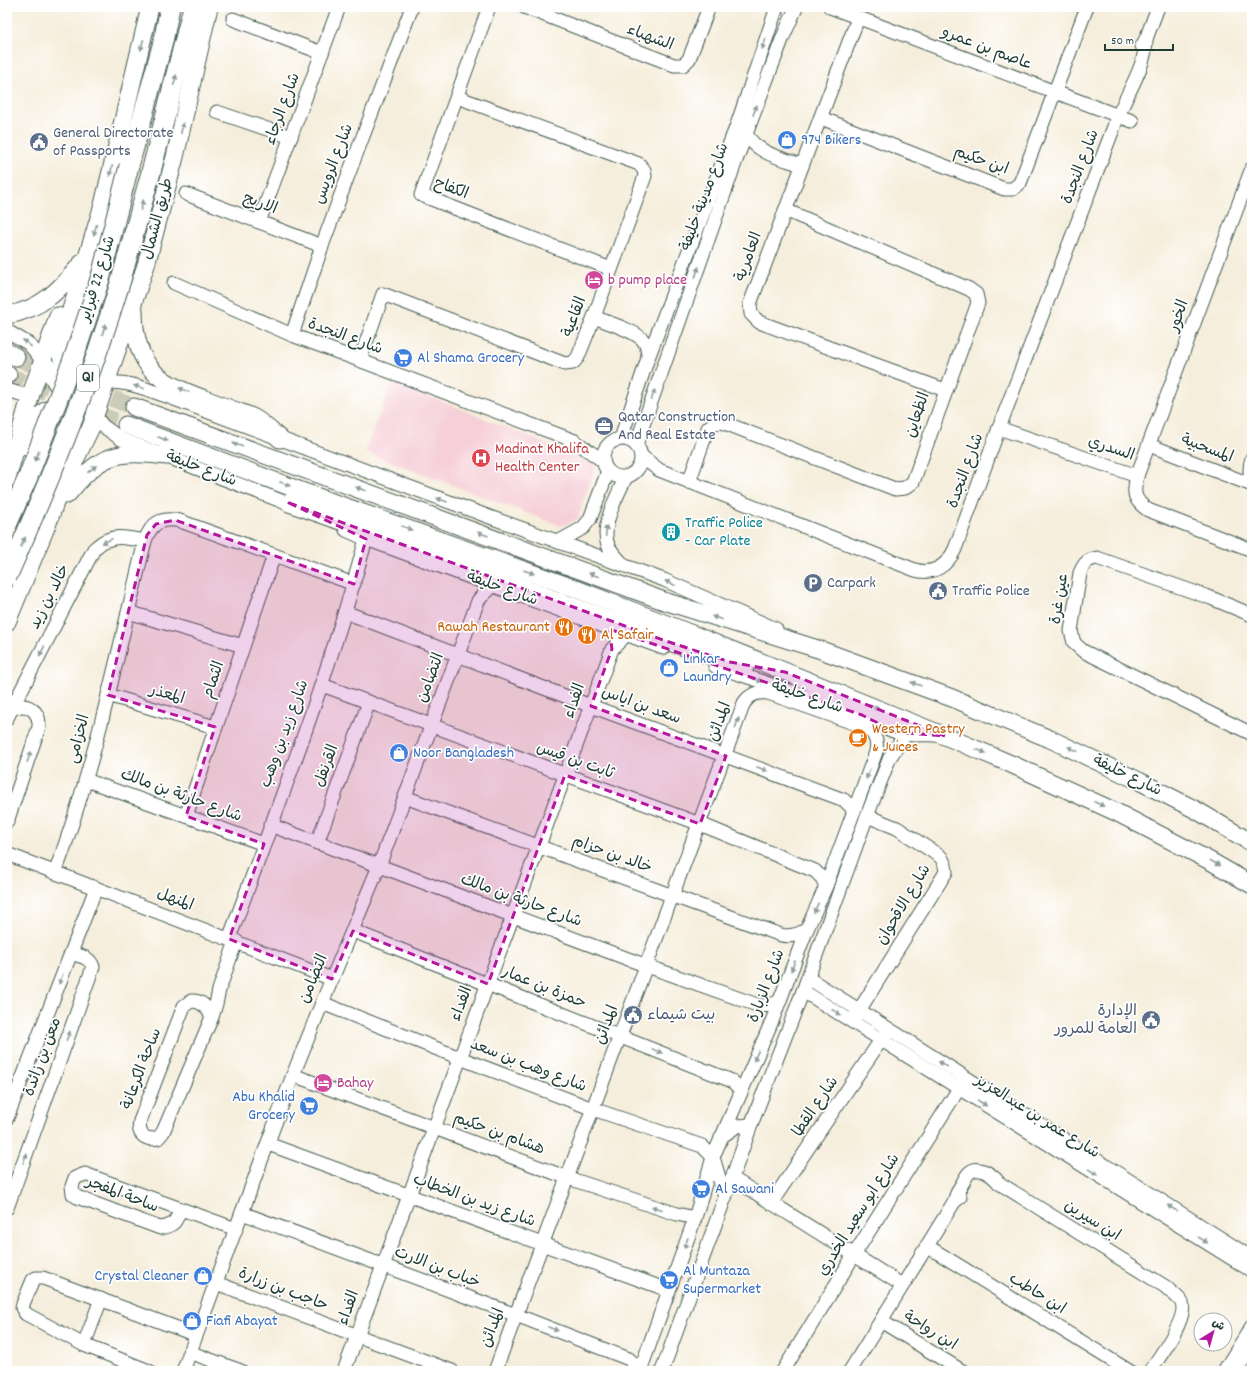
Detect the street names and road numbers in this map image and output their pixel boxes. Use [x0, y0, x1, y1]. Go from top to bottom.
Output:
street label: الشهباء [623, 19, 677, 57]
street label: عاصم بن عمرو [936, 20, 1036, 77]
street label: شارع الرجاء [259, 70, 307, 148]
street label: شارع الرويس [308, 120, 360, 208]
street label: شارع النجدة [1056, 126, 1106, 208]
street label: شارع مدينة خليفة [675, 140, 735, 254]
street label: ابن حكيم [950, 141, 1012, 181]
street label: الكفاح [430, 172, 472, 206]
street label: طريق الشمال [136, 176, 180, 262]
street label: الاريج [239, 187, 281, 221]
street label: العامرية [729, 229, 769, 285]
street label: شارع 22 فبراير [73, 233, 122, 327]
street label: القاعية [557, 293, 593, 341]
street label: الخور [1162, 297, 1195, 337]
street label: شارع النجدة [304, 313, 386, 361]
road number: Q1 [77, 365, 99, 391]
street label: الظعاين [900, 389, 936, 441]
street label: المسحبية [1177, 429, 1237, 469]
street label: شارع النجدة [942, 430, 990, 512]
street label: السدري [1085, 430, 1137, 468]
street label: شارع خليفة [162, 445, 240, 493]
street label: خالد بن زيد [24, 560, 76, 634]
street label: شارع خليفة [463, 565, 541, 613]
street label: عين غرة [1045, 572, 1075, 626]
street label: التضامن [411, 650, 451, 706]
street label: الثمام [197, 658, 231, 702]
street label: شارع خليفة [768, 674, 846, 720]
street label: شارع زيد بن وهب [255, 677, 315, 791]
street label: المعذر [145, 678, 187, 711]
street label: الفداء [558, 680, 592, 722]
street label: سعد بن اياس [598, 681, 684, 731]
street label: المدائن [702, 699, 738, 745]
street label: الخزامى [61, 712, 97, 766]
street label: ثابت بن قيس [533, 736, 618, 786]
street label: القرنفل [309, 741, 345, 791]
street label: شارع خليفة [1088, 749, 1166, 803]
street label: شارع حارثة بن مالك [117, 763, 245, 829]
street label: خالد بن حزام [569, 830, 655, 880]
street label: شارع الاقحوان [871, 860, 937, 950]
street label: شارع حارثة بن مالك [457, 868, 585, 934]
street label: المنهل [153, 882, 197, 918]
street label: شارع الزبارة [742, 946, 792, 1026]
street label: التضامن [293, 951, 335, 1007]
street label: حمزة بن عمار [498, 960, 589, 1015]
street label: الفداء [445, 983, 479, 1025]
street label: المدائن [589, 1002, 625, 1048]
street label: معن بن زائدة [18, 1014, 68, 1100]
street label: ساحة الكرعانة [116, 1025, 168, 1113]
street label: شارع وهب بن سعد [466, 1033, 590, 1099]
street label: شارع عمر بن عبدالعزيز [968, 1068, 1104, 1165]
street label: شارع القطا [787, 1072, 845, 1142]
street label: هشام بن حكيم [450, 1107, 548, 1161]
street label: شارع ابو سعيد الخدري [812, 1149, 906, 1281]
street label: شارع زيد بن الخطاب [409, 1168, 539, 1234]
street label: ساحة المفجر [80, 1170, 162, 1219]
street label: ابن سيرين [1059, 1195, 1125, 1247]
street label: خباب بن الارت [391, 1241, 483, 1295]
street label: حاجب بن زرارة [235, 1262, 331, 1318]
street label: ابن حاطب [1004, 1267, 1070, 1321]
street label: الفداء [332, 1287, 366, 1329]
street label: المدائن [475, 1305, 511, 1351]
street label: ابن رواحة [899, 1305, 961, 1357]

